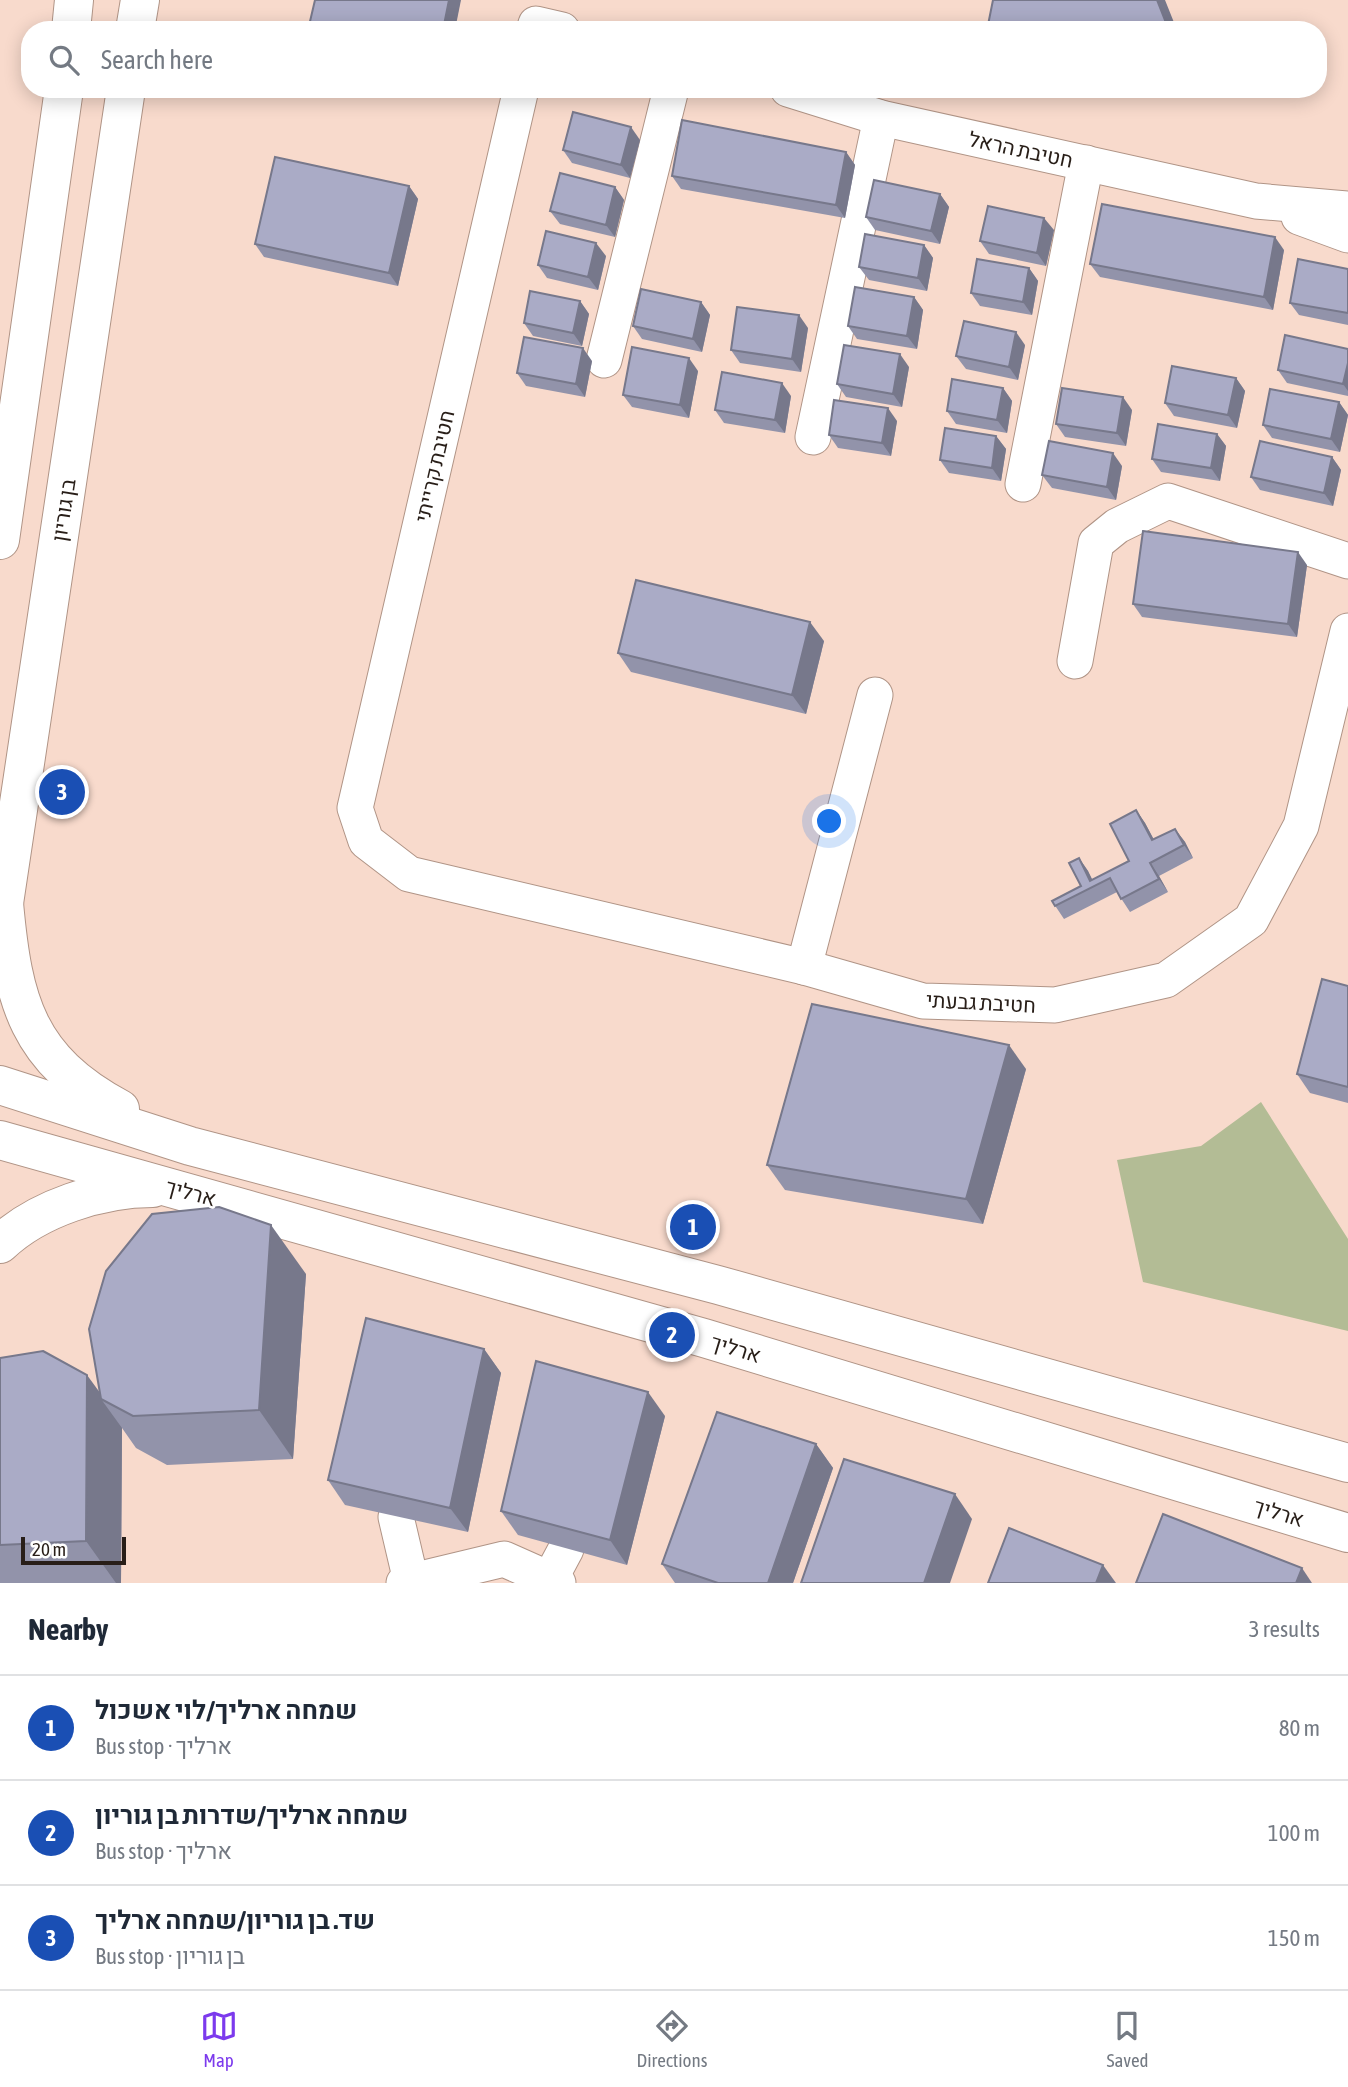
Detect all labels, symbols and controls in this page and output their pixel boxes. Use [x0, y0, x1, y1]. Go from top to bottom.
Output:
search box [21, 21, 1327, 98]
icon: search [45, 41, 83, 79]
text: Search here [101, 45, 213, 75]
street label: חטיבת הראל [967, 126, 1075, 172]
street label: חטיבת קרייתי [409, 407, 459, 525]
street label: בן גוריון [46, 477, 80, 543]
pin: 3 [39, 766, 85, 818]
your location [812, 804, 846, 838]
street label: חטיבת גבעתי [926, 987, 1036, 1017]
street label: ארליך [163, 1174, 219, 1210]
pin: 1 [670, 1201, 716, 1253]
pin: 2 [649, 1309, 695, 1361]
street label: ארליך [708, 1329, 764, 1367]
street label: ארליך [1251, 1493, 1307, 1531]
scale bar [21, 1534, 126, 1566]
text: 20 m [32, 1538, 66, 1560]
text: Nearby [28, 1612, 108, 1646]
text: 3 results [1249, 1616, 1320, 1642]
text: שמחה ארליך/לוי אשכול [95, 1695, 357, 1725]
text: 1 [46, 1715, 56, 1741]
text: 80 m [1279, 1715, 1320, 1741]
text: Bus stop · ארליך [95, 1733, 232, 1759]
text: שמחה ארליך/שדרות בן גוריון [95, 1800, 408, 1830]
text: 2 [46, 1820, 56, 1846]
text: 100 m [1268, 1820, 1320, 1846]
text: Bus stop · ארליך [95, 1838, 232, 1864]
text: שד. בן גוריון/שמחה ארליך [95, 1905, 375, 1935]
text: 3 [46, 1925, 56, 1951]
text: 150 m [1268, 1925, 1320, 1951]
text: Bus stop · בן גוריון [95, 1943, 245, 1969]
tab: Map [200, 2007, 238, 2071]
tab: Directions [637, 2007, 707, 2071]
tab: Saved [1106, 2007, 1148, 2071]

